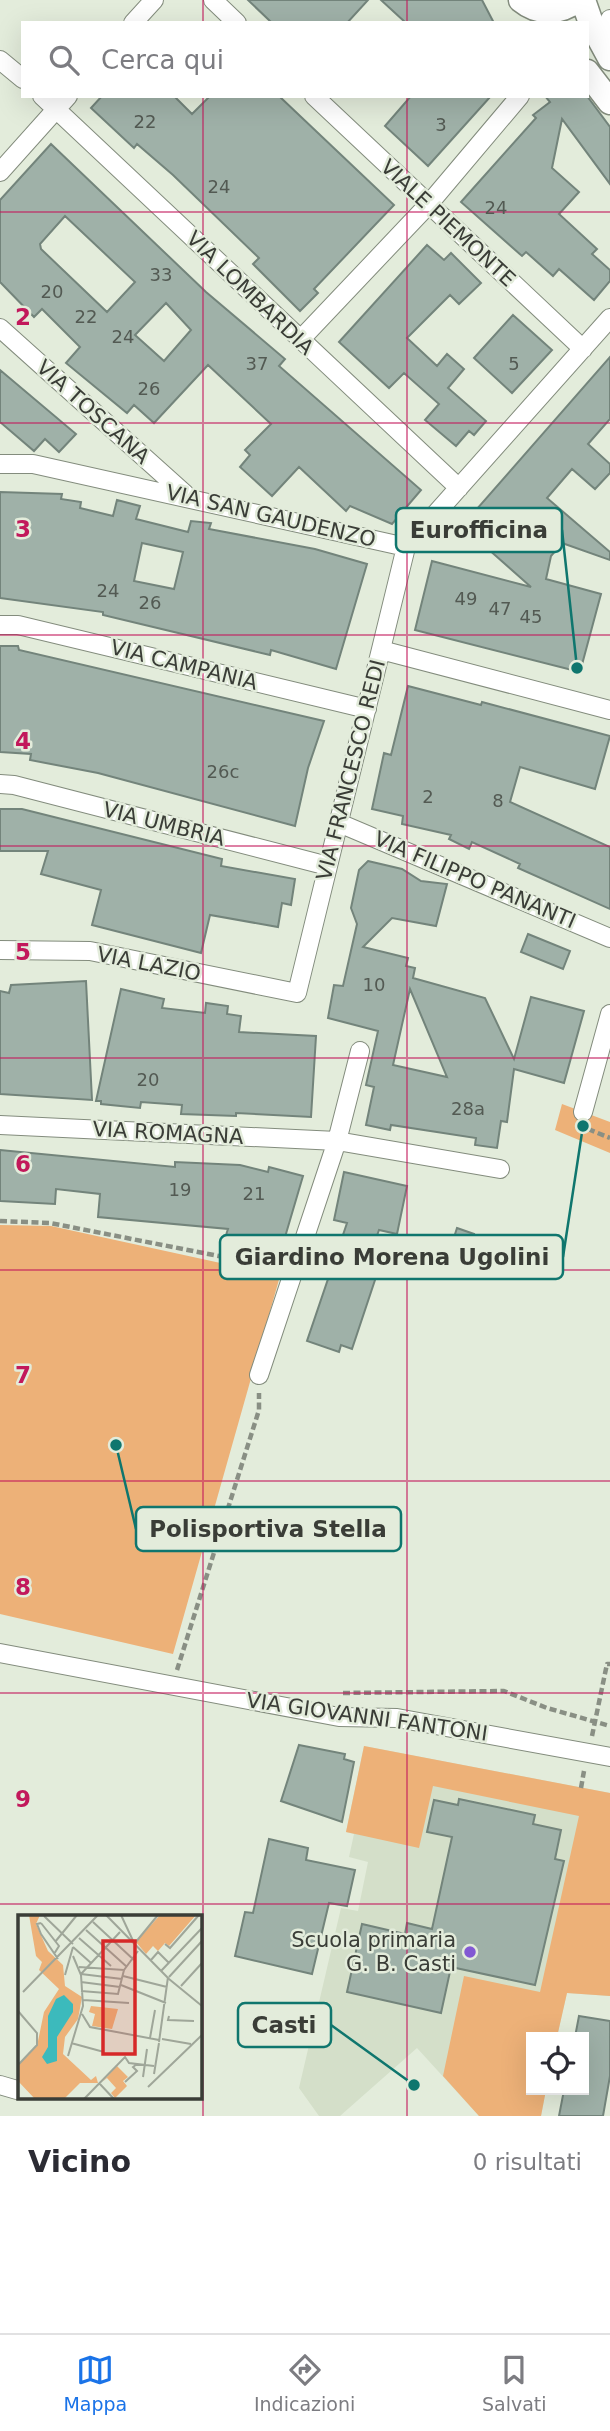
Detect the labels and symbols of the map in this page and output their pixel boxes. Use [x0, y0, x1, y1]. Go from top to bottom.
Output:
house number: 22 [134, 111, 156, 132]
house number: 3 [435, 114, 447, 135]
street label: VIALE PIEMONTE [376, 154, 520, 292]
house number: 24 [208, 176, 230, 197]
house number: 24 [485, 197, 507, 218]
street label: VIA LOMBARDIA [181, 226, 319, 360]
house number: 33 [150, 264, 172, 285]
house number: 20 [41, 281, 63, 302]
text: 2 [15, 304, 31, 330]
house number: 22 [75, 306, 97, 327]
house number: 24 [112, 326, 134, 347]
house number: 37 [246, 353, 268, 374]
house number: 5 [508, 353, 520, 374]
street label: VIA TOSCANA [32, 355, 155, 469]
house number: 26 [138, 378, 160, 399]
street label: VIA SAN GAUDENZO [164, 480, 378, 552]
callout: Eurofficina [396, 508, 562, 552]
text: 3 [15, 516, 31, 542]
text: Eurofficina [410, 517, 548, 543]
house number: 24 [97, 580, 119, 601]
house number: 49 [455, 588, 477, 609]
house number: 26 [139, 592, 161, 613]
house number: 47 [489, 598, 511, 619]
house number: 45 [520, 606, 542, 627]
street label: VIA CAMPANIA [108, 635, 261, 695]
street label: VIA FRANCESCO REDI [312, 657, 390, 883]
text: 4 [15, 728, 31, 754]
house number: 26c [207, 761, 239, 782]
house number: 2 [422, 786, 434, 807]
house number: 8 [492, 790, 504, 811]
street label: VIA UMBRIA [101, 797, 228, 851]
street label: VIA FILIPPO PANANTI [371, 827, 579, 933]
text: 5 [15, 939, 31, 965]
street label: VIA LAZIO [95, 942, 203, 986]
house number: 10 [363, 974, 385, 995]
house number: 20 [137, 1069, 159, 1090]
house number: 28a [451, 1098, 485, 1119]
street label: VIA ROMAGNA [92, 1117, 245, 1149]
text: 6 [15, 1151, 31, 1177]
house number: 19 [169, 1179, 191, 1200]
house number: 21 [243, 1183, 265, 1204]
callout: Giardino Morena Ugolini [220, 1235, 563, 1279]
text: Giardino Morena Ugolini [235, 1244, 549, 1270]
text: 7 [15, 1362, 31, 1388]
callout: Polisportiva Stella [136, 1507, 401, 1551]
text: Polisportiva Stella [149, 1516, 387, 1542]
text: 8 [15, 1574, 31, 1600]
street label: VIA GIOVANNI FANTONI [245, 1688, 489, 1746]
text: 9 [15, 1786, 31, 1812]
inset map [18, 1915, 201, 2098]
place label: Scuola primaria G. B. Casti [291, 1928, 456, 1976]
marker: Scuola primaria G. B. Casti [462, 1944, 478, 1960]
callout: Casti [238, 2003, 331, 2047]
text: Casti [252, 2012, 316, 2038]

